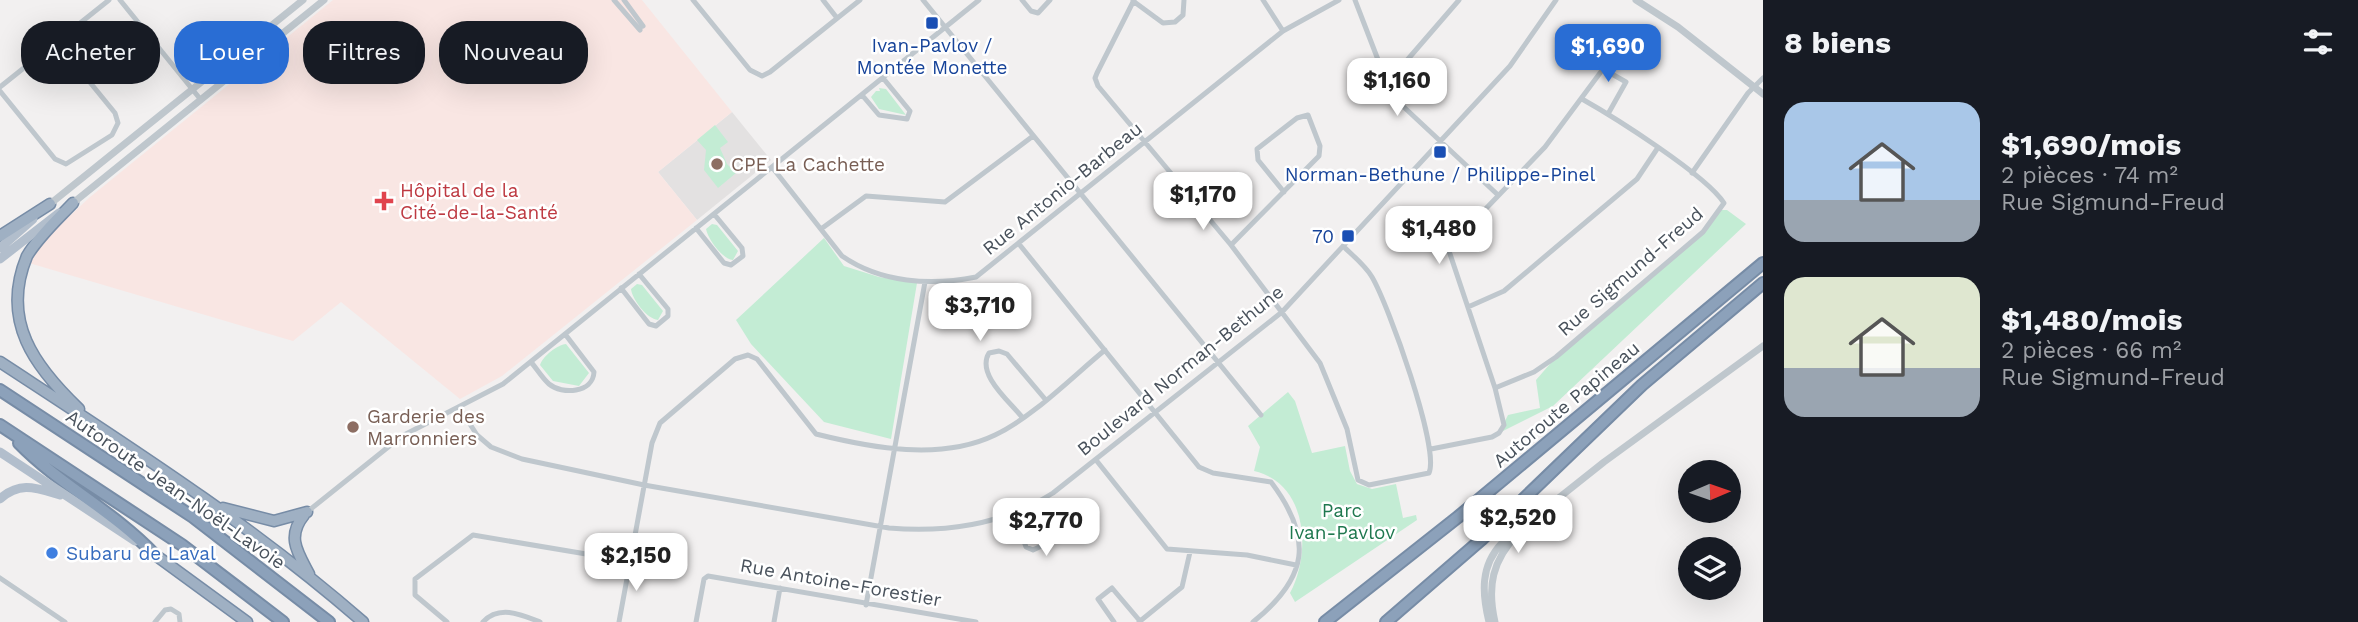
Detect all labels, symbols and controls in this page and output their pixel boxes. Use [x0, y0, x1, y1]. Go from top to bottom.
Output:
marker: Ivan-Pavlov / Montée Monette [924, 15, 940, 31]
chip: Acheter [21, 21, 160, 84]
chip: Louer [174, 21, 289, 84]
chip: Filtres [303, 21, 425, 84]
chip: Nouveau [439, 21, 588, 84]
icon: filters [2299, 23, 2337, 61]
pin: $1,690 [1551, 24, 1665, 84]
text: 8 biens [1784, 25, 1891, 60]
text: $1,690 [1571, 33, 1645, 60]
place label: Ivan-Pavlov / Montée Monette [856, 34, 1008, 79]
pin: $1,160 [1340, 58, 1454, 118]
text: $1,160 [1363, 67, 1431, 94]
street label: Rue Antonio-Barbeau [978, 117, 1147, 260]
text: $1,690/mois [2001, 127, 2181, 162]
icon: home [1840, 130, 1924, 214]
marker: Norman-Bethune / Philippe-Pinel [1432, 144, 1448, 160]
place label: CPE La Cachette [731, 153, 885, 176]
marker: CPE La Cachette [709, 156, 725, 172]
text: 2 pièces · 74 m² [2001, 162, 2178, 189]
place label: Norman-Bethune / Philippe-Pinel [1285, 163, 1596, 186]
pin: $1,170 [1146, 173, 1260, 232]
place label: Hôpital de la Cité-de-la-Santé [400, 179, 558, 224]
text: $1,170 [1169, 181, 1237, 208]
text: Rue Sigmund-Freud [2001, 189, 2225, 216]
marker: Hôpital de la Cité-de-la-Santé [374, 191, 394, 211]
street label: Rue Sigmund-Freud [1553, 202, 1708, 341]
pin: $1,480 [1382, 206, 1496, 266]
text: $1,480 [1401, 215, 1477, 242]
place label: 70 [1312, 225, 1334, 248]
marker: 70 [1340, 228, 1356, 244]
street label: Boulevard Norman-Bethune [1073, 280, 1288, 461]
pin: $3,710 [923, 284, 1037, 343]
text: $3,710 [944, 292, 1016, 319]
text: $1,480/mois [2001, 302, 2183, 337]
icon: home [1840, 305, 1924, 389]
street label: Autoroute Papineau [1488, 336, 1644, 472]
text: 2 pièces · 66 m² [2001, 337, 2181, 364]
text: Rue Sigmund-Freud [2001, 364, 2225, 391]
street label: Autoroute Jean-Noël-Lavoie [62, 405, 290, 574]
place label: Garderie des Marronniers [367, 405, 485, 450]
marker: Garderie des Marronniers [345, 419, 361, 435]
north arrow [1678, 460, 1741, 523]
map controls [1678, 460, 1741, 600]
pin: $2,520 [1461, 496, 1575, 555]
pin: $2,770 [989, 498, 1103, 558]
park label: Parc Ivan-Pavlov [1289, 499, 1395, 544]
text: $2,520 [1479, 504, 1557, 531]
text: $2,770 [1009, 507, 1083, 534]
pin: $2,150 [579, 534, 693, 593]
button: layers [1678, 537, 1741, 600]
place label: Subaru de Laval [66, 542, 216, 565]
text: $2,150 [601, 542, 671, 569]
marker: Subaru de Laval [44, 545, 60, 561]
street label: Rue Antoine-Forestier [738, 553, 944, 612]

